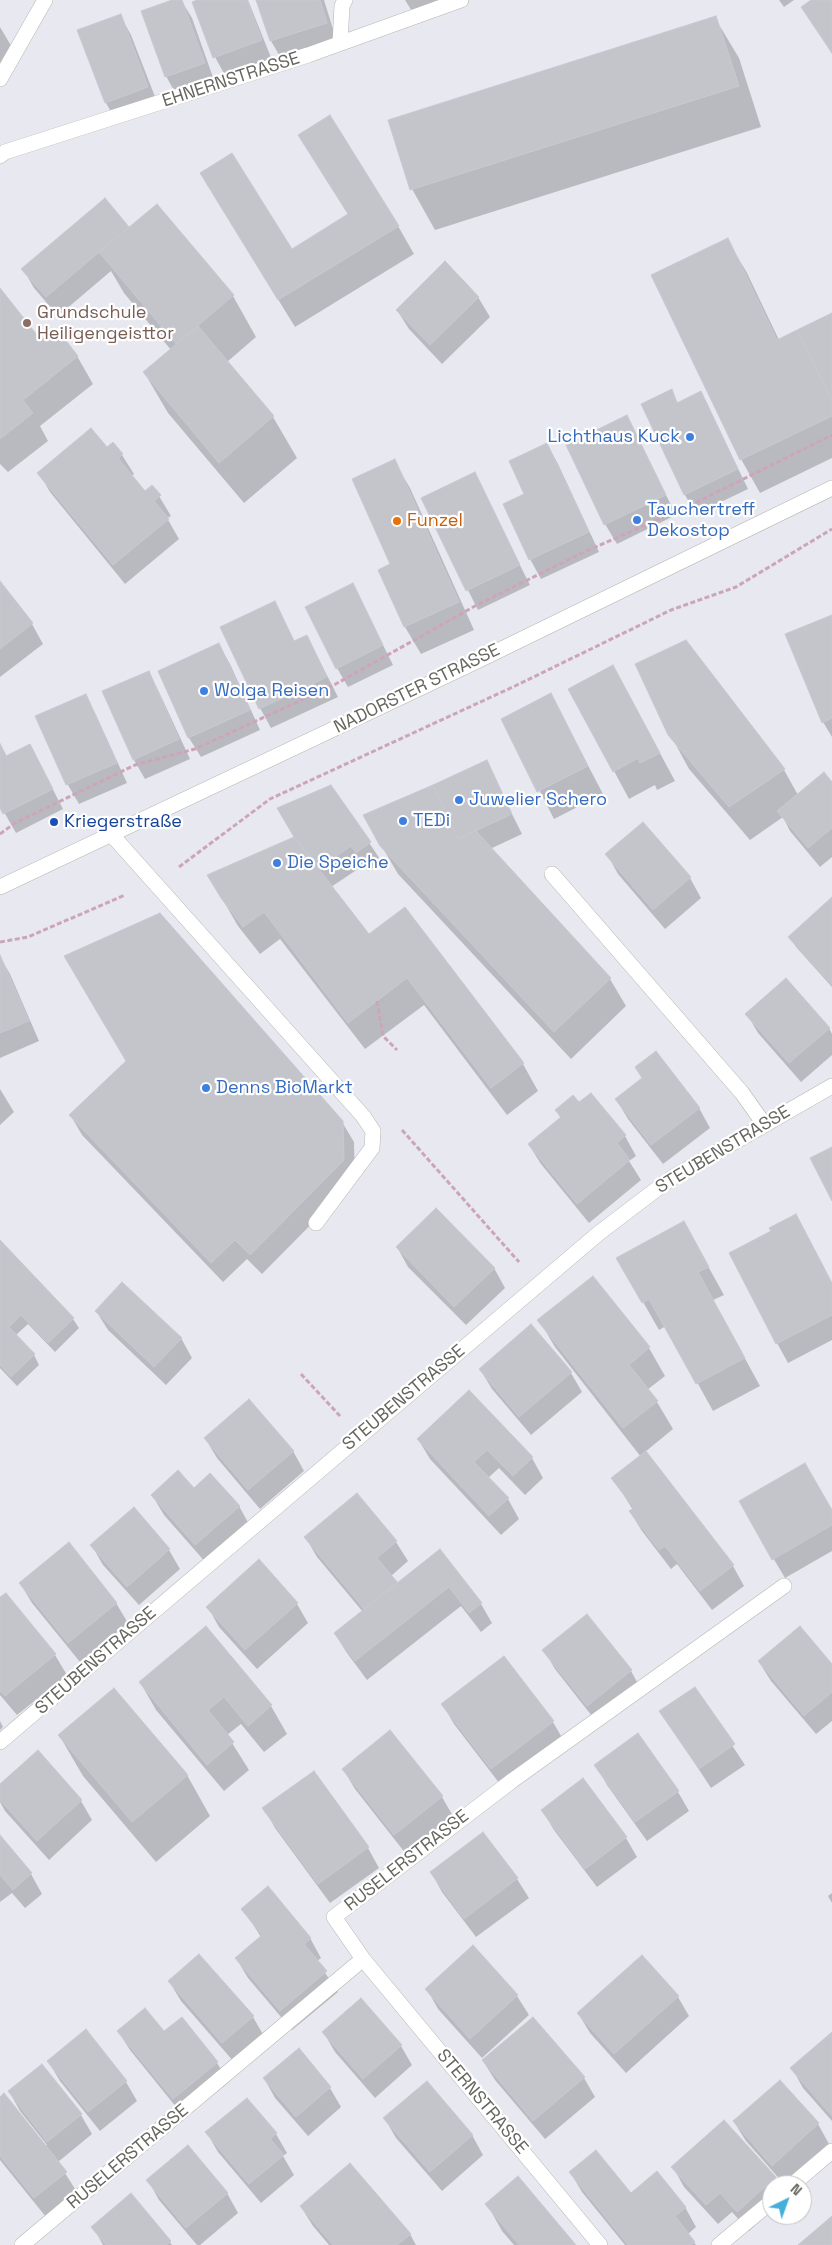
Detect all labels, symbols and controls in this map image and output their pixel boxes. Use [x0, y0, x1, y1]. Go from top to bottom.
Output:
street label: EHNERNSTRASSE [160, 48, 302, 112]
place label: Grundschule Heiligengeisttor [37, 302, 174, 344]
marker: Grundschule Heiligengeisttor [21, 317, 33, 329]
place label: Lichthaus Kuck [547, 426, 680, 448]
marker: Lichthaus Kuck [684, 431, 696, 443]
place label: Tauchertreff Dekostop [647, 499, 755, 542]
place label: Funzel [407, 510, 463, 532]
marker: Tauchertreff Dekostop [631, 514, 643, 526]
marker: Funzel [391, 515, 403, 527]
street label: NADORSTER STRASSE [331, 639, 503, 739]
place label: Wolga Reisen [214, 680, 329, 702]
marker: Wolga Reisen [198, 685, 210, 697]
place label: Juwelier Schero [469, 789, 607, 811]
marker: Juwelier Schero [453, 794, 465, 806]
place label: TEDi [413, 810, 450, 832]
place label: Kriegerstraße [64, 811, 182, 833]
marker: TEDi [397, 815, 409, 827]
marker: Kriegerstraße [48, 816, 60, 828]
place label: Die Speiche [287, 852, 389, 874]
marker: Die Speiche [271, 857, 283, 869]
place label: Denns BioMarkt [216, 1077, 353, 1099]
marker: Denns BioMarkt [200, 1082, 212, 1094]
street label: STEUBENSTRASSE [652, 1101, 794, 1199]
street label: STEUBENSTRASSE [338, 1341, 470, 1455]
street label: STEUBENSTRASSE [31, 1603, 161, 1719]
street label: RUSELERSTRASSE [341, 1806, 473, 1916]
street label: STERNSTRASSE [432, 2045, 532, 2159]
street label: RUSELERSTRASSE [63, 2100, 193, 2214]
north arrow [762, 2175, 812, 2225]
text: N [787, 2180, 806, 2199]

